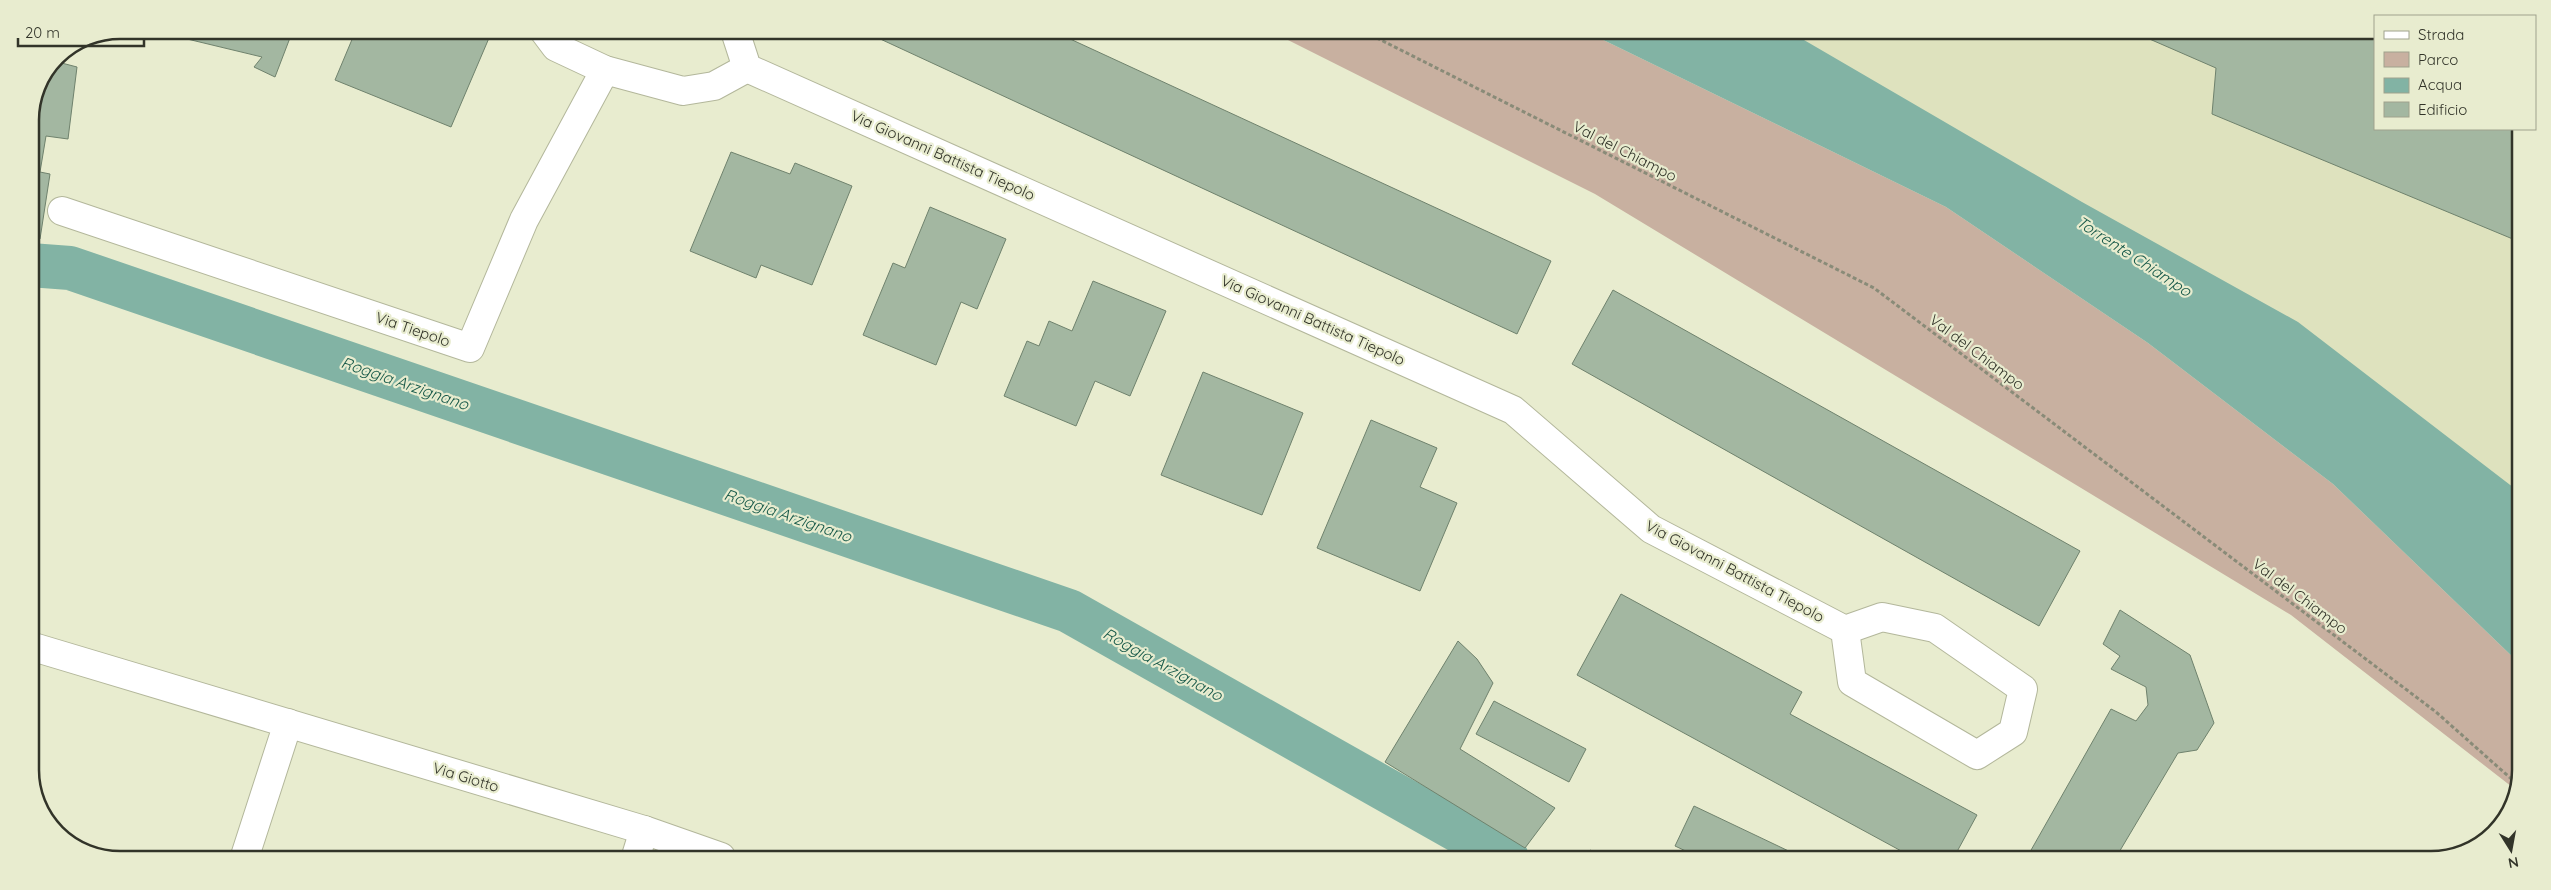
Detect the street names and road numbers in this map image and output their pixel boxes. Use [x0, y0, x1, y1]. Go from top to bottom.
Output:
street label: Via Giovanni Battista Tiepolo [848, 106, 1038, 204]
street label: Val del Chiampo [1570, 117, 1680, 185]
street label: Via Giovanni Battista Tiepolo [1218, 271, 1408, 369]
street label: Via Tiepolo [373, 307, 453, 351]
street label: Val del Chiampo [1926, 310, 2028, 394]
street label: Via Giovanni Battista Tiepolo [1642, 516, 1828, 626]
street label: Val del Chiampo [2249, 554, 2351, 638]
street label: Via Giotto [431, 758, 501, 796]

